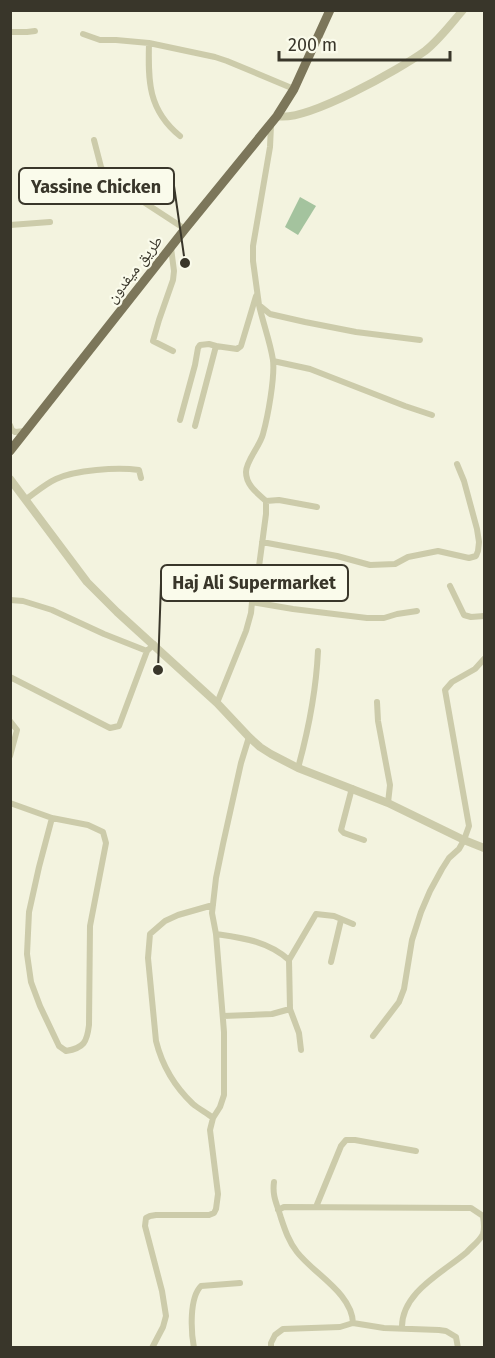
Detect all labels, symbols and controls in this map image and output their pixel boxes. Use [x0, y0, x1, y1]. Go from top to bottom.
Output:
scale bar [279, 24, 450, 62]
text: 200 m [288, 34, 337, 56]
callout: Yassine Chicken [19, 168, 174, 204]
text: Yassine Chicken [30, 176, 161, 198]
street label: طريق ميفدون [102, 231, 167, 307]
callout: Haj Ali Supermarket [161, 565, 348, 601]
text: Haj Ali Supermarket [172, 572, 337, 594]

